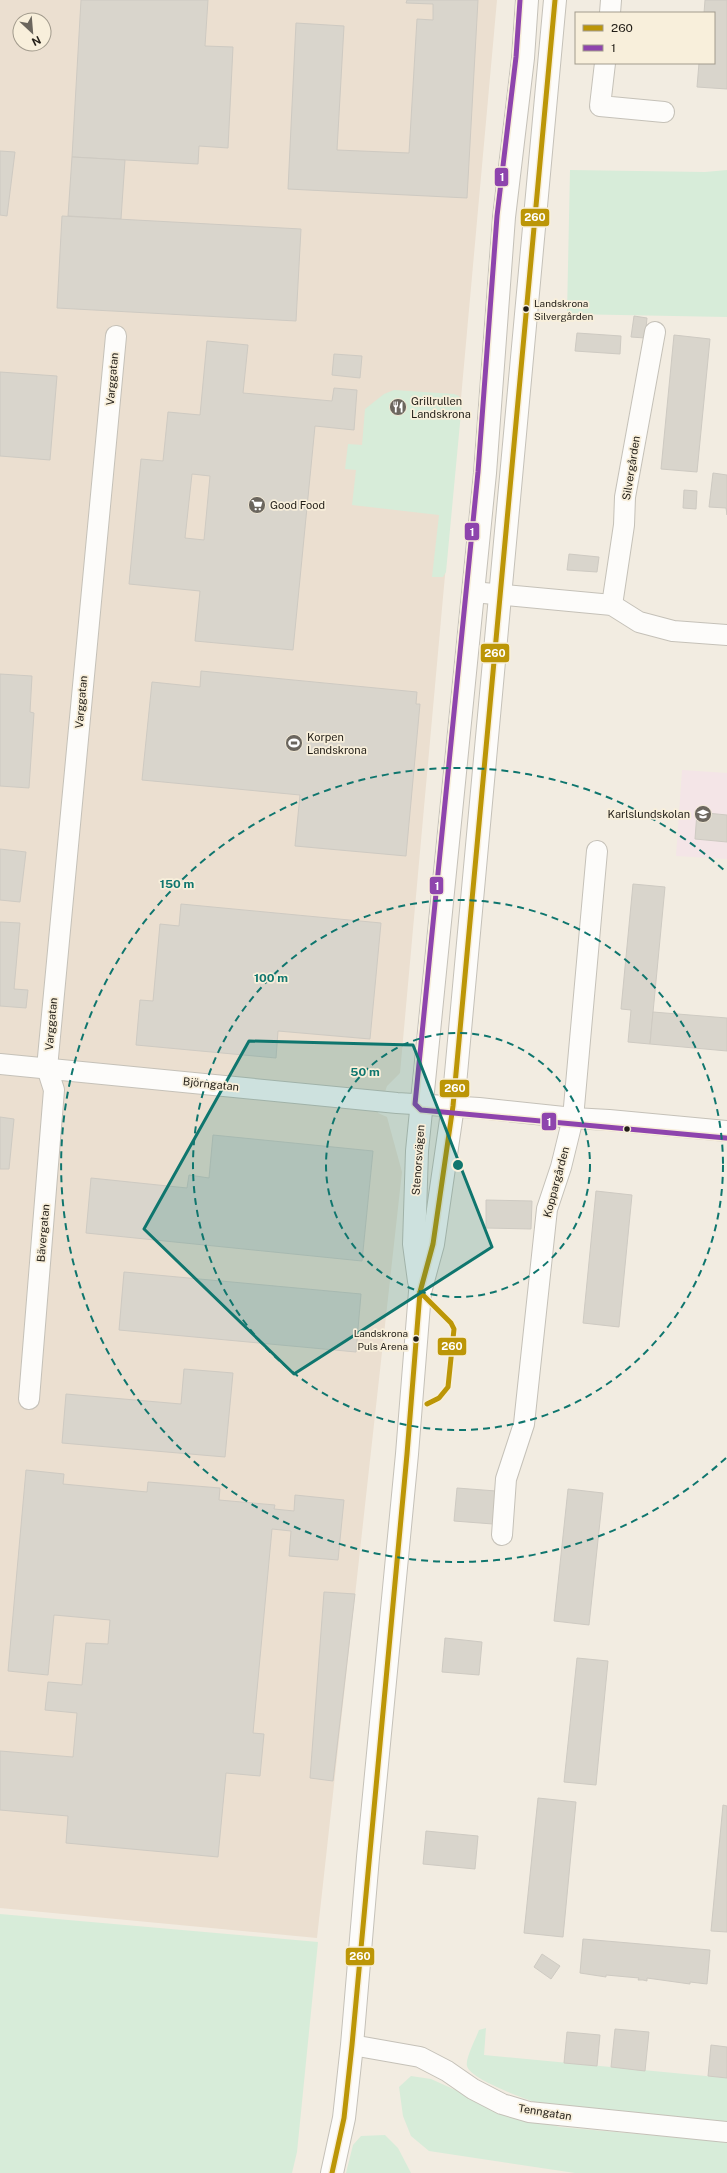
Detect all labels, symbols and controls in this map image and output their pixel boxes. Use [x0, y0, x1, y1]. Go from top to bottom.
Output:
north arrow [12, 12, 52, 52]
legend [575, 12, 715, 64]
text: 260 [611, 21, 633, 35]
text: N [30, 34, 43, 48]
text: 1 [611, 41, 616, 55]
line badge: 1 [494, 167, 509, 187]
text: 1 [500, 171, 504, 183]
line badge: 260 [520, 208, 550, 227]
text: 260 [524, 211, 546, 223]
place label: Landskrona Silvergården [534, 297, 593, 322]
marker: Landskrona Silvergården [521, 304, 531, 314]
street label: Varggatan [104, 352, 120, 406]
place label: Grillrullen Landskrona [411, 395, 471, 420]
restaurant icon: Grillrullen Landskrona [388, 397, 408, 417]
street label: Silvergården [620, 435, 642, 501]
supermarket icon: Good Food [247, 495, 267, 515]
place label: Good Food [270, 499, 325, 511]
line badge: 1 [464, 522, 480, 541]
text: 1 [470, 526, 474, 538]
line badge: 260 [480, 643, 510, 663]
text: 260 [484, 647, 506, 659]
street label: Varggatan [73, 675, 89, 729]
place label: Korpen Landskrona [307, 731, 367, 756]
sports icon: Korpen Landskrona [284, 733, 304, 753]
school or university icon: Karlslundskolan [693, 804, 713, 824]
place label: Karlslundskolan [608, 808, 690, 820]
line badge: 1 [429, 876, 444, 895]
text: 150 m [160, 877, 194, 891]
text: 1 [435, 880, 439, 892]
text: 100 m [254, 971, 288, 985]
street label: Varggatan [43, 997, 59, 1051]
text: 50 m [350, 1065, 380, 1079]
street label: Björngatan [182, 1075, 240, 1093]
line badge: 260 [439, 1079, 470, 1098]
text: 260 [444, 1082, 466, 1094]
line badge: 1 [541, 1112, 557, 1131]
text: 1 [547, 1116, 551, 1128]
street label: Stenorsvägen [410, 1124, 426, 1196]
unlabelled marker [622, 1124, 632, 1134]
street label: Koppargården [541, 1145, 571, 1219]
centre of rings [451, 1158, 465, 1172]
street label: Bävergatan [34, 1203, 52, 1263]
place label: Landskrona Puls Arena [354, 1327, 408, 1352]
marker: Landskrona Puls Arena [411, 1334, 421, 1344]
line badge: 260 [437, 1337, 467, 1356]
text: 260 [441, 1340, 463, 1352]
line badge: 260 [345, 1947, 375, 1966]
text: 260 [349, 1950, 371, 1962]
street label: Tenngatan [517, 2102, 573, 2122]

